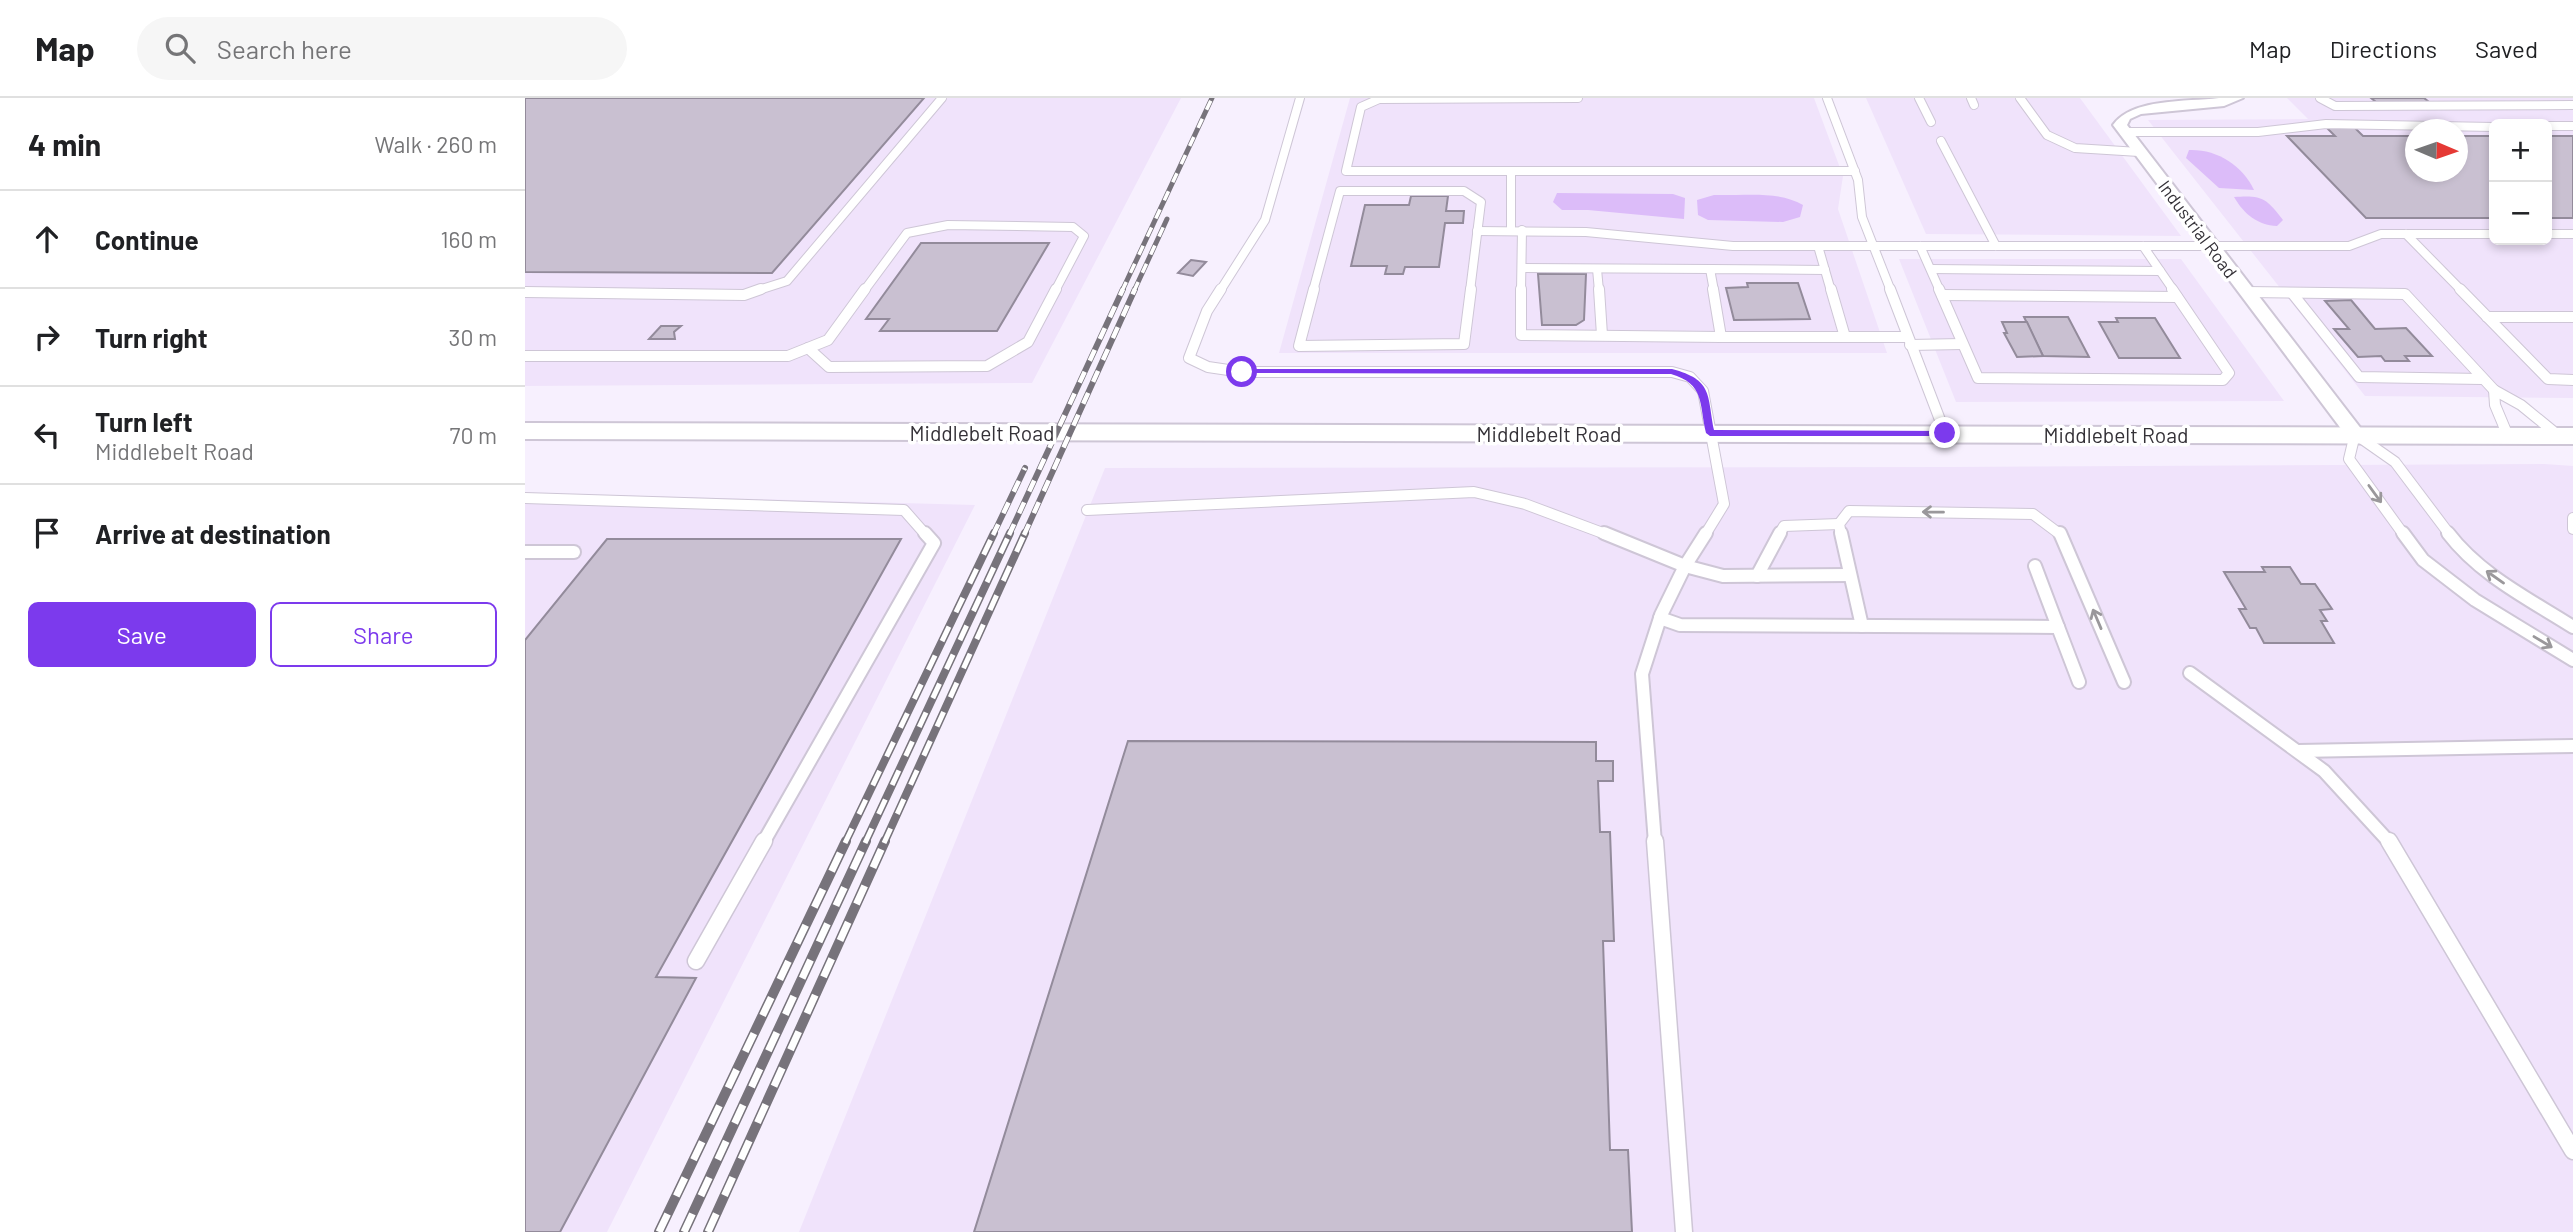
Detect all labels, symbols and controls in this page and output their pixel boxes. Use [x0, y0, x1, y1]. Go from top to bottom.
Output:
search box [137, 17, 627, 80]
text: Map [35, 28, 95, 68]
icon: search [161, 29, 199, 67]
text: Search here [217, 33, 352, 64]
text: Map [2249, 34, 2292, 63]
text: Directions [2330, 34, 2437, 63]
text: Saved [2475, 34, 2538, 63]
north arrow [2405, 119, 2468, 182]
map controls [2489, 119, 2552, 245]
button: + [2489, 119, 2552, 182]
text: 4 min [28, 126, 101, 162]
text: Walk · 260 m [375, 130, 497, 158]
street label: Industrial Road [2154, 176, 2242, 282]
button: − [2489, 182, 2552, 245]
icon: ahead [28, 220, 66, 258]
text: Continue [95, 224, 199, 255]
text: 160 m [440, 225, 497, 253]
icon: right [28, 318, 66, 356]
text: Turn right [95, 322, 208, 353]
text: 30 m [449, 323, 497, 351]
route start [1226, 356, 1257, 387]
text: Turn left [95, 406, 193, 437]
icon: left [28, 416, 66, 454]
route end [1929, 417, 1960, 448]
street label: Middlebelt Road [910, 420, 1054, 445]
text: 70 m [450, 421, 497, 449]
street label: Middlebelt Road [1477, 421, 1621, 446]
street label: Middlebelt Road [2044, 422, 2188, 447]
text: Middlebelt Road [95, 437, 254, 465]
one-way arrow [2368, 484, 2382, 503]
one-way arrow [1921, 505, 1944, 519]
icon: arrive [28, 514, 66, 552]
text: Arrive at destination [95, 518, 331, 549]
one-way arrow [2486, 570, 2505, 584]
button: Save [28, 602, 256, 667]
button: Share [270, 602, 497, 667]
one-way arrow [2090, 609, 2103, 630]
one-way arrow [2533, 635, 2553, 649]

